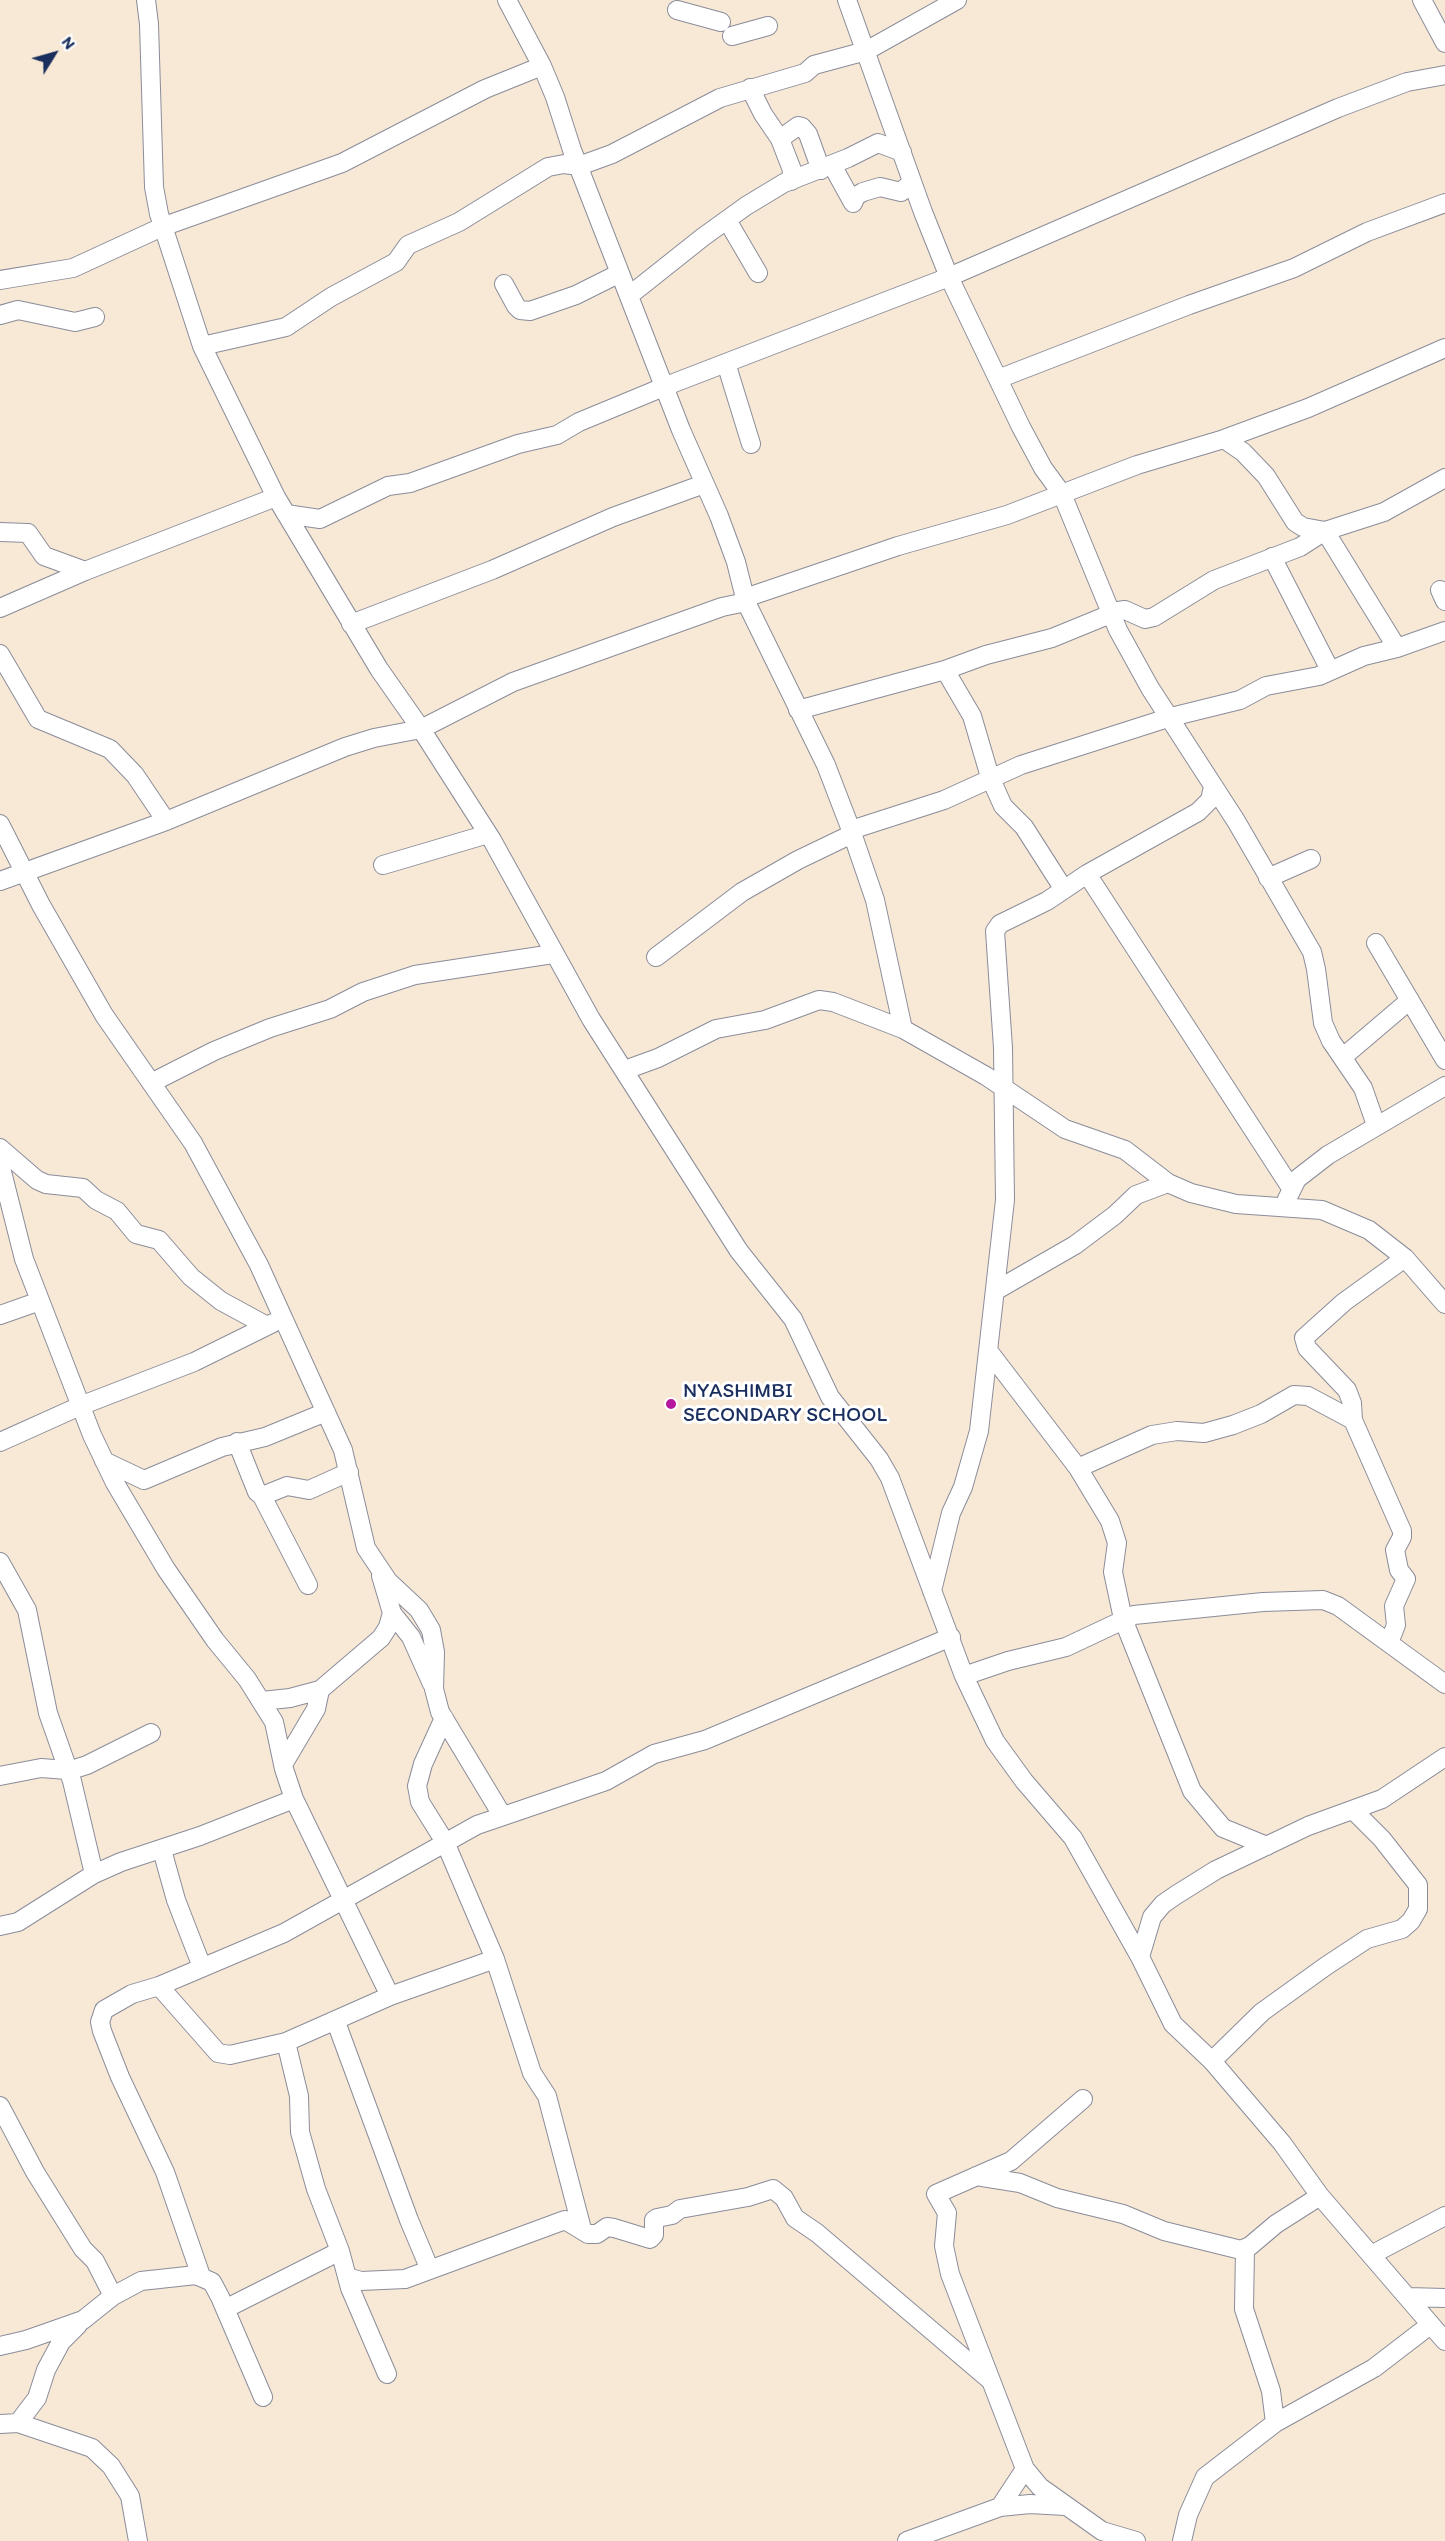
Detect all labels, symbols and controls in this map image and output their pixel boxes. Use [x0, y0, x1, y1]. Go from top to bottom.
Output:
north arrow [24, 24, 84, 84]
text: N [58, 33, 80, 53]
place label: NYASHIMBI SECONDARY SCHOOL [683, 1379, 887, 1429]
marker: NYASHIMBI SECONDARY SCHOOL [664, 1397, 678, 1411]

